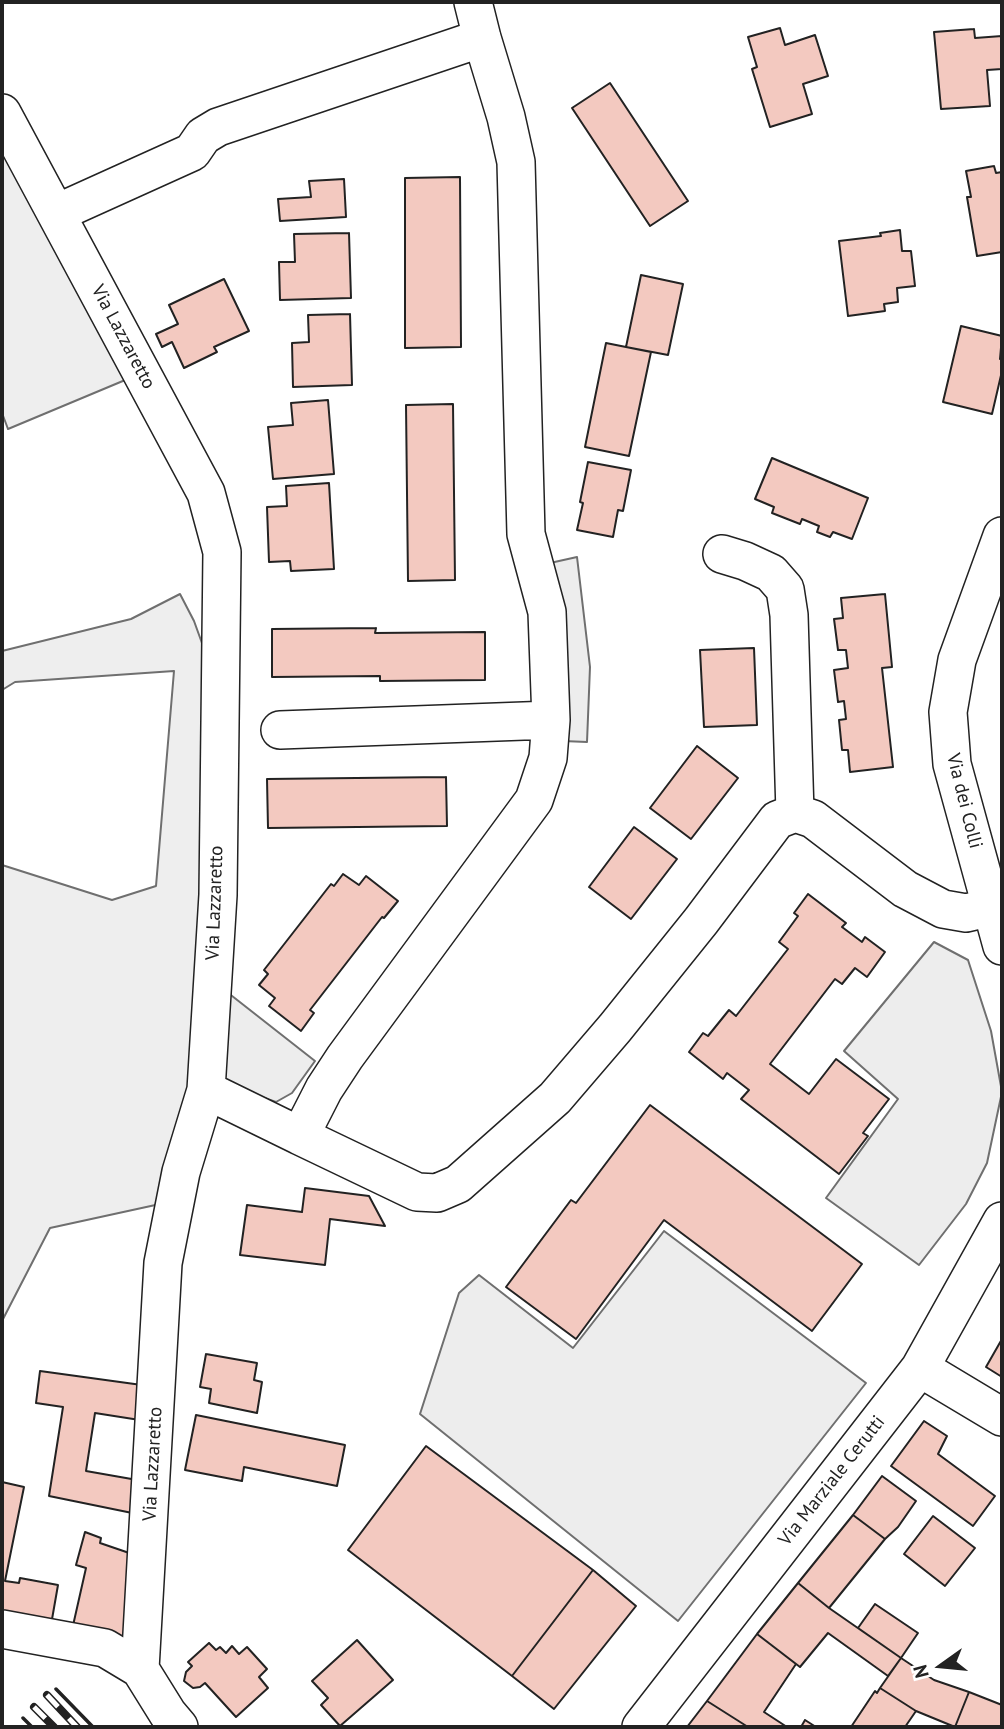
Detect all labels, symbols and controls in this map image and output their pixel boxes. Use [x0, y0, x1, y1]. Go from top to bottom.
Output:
street label: Via Lazzaretto [86, 281, 160, 393]
street label: Via dei Colli [941, 751, 987, 851]
street label: Via Lazzaretto [202, 845, 228, 961]
street label: Via Lazzaretto [139, 1406, 167, 1522]
street label: Via Marziale Cerutti [774, 1411, 890, 1551]
north arrow [906, 1631, 976, 1701]
text: N [908, 1662, 934, 1681]

